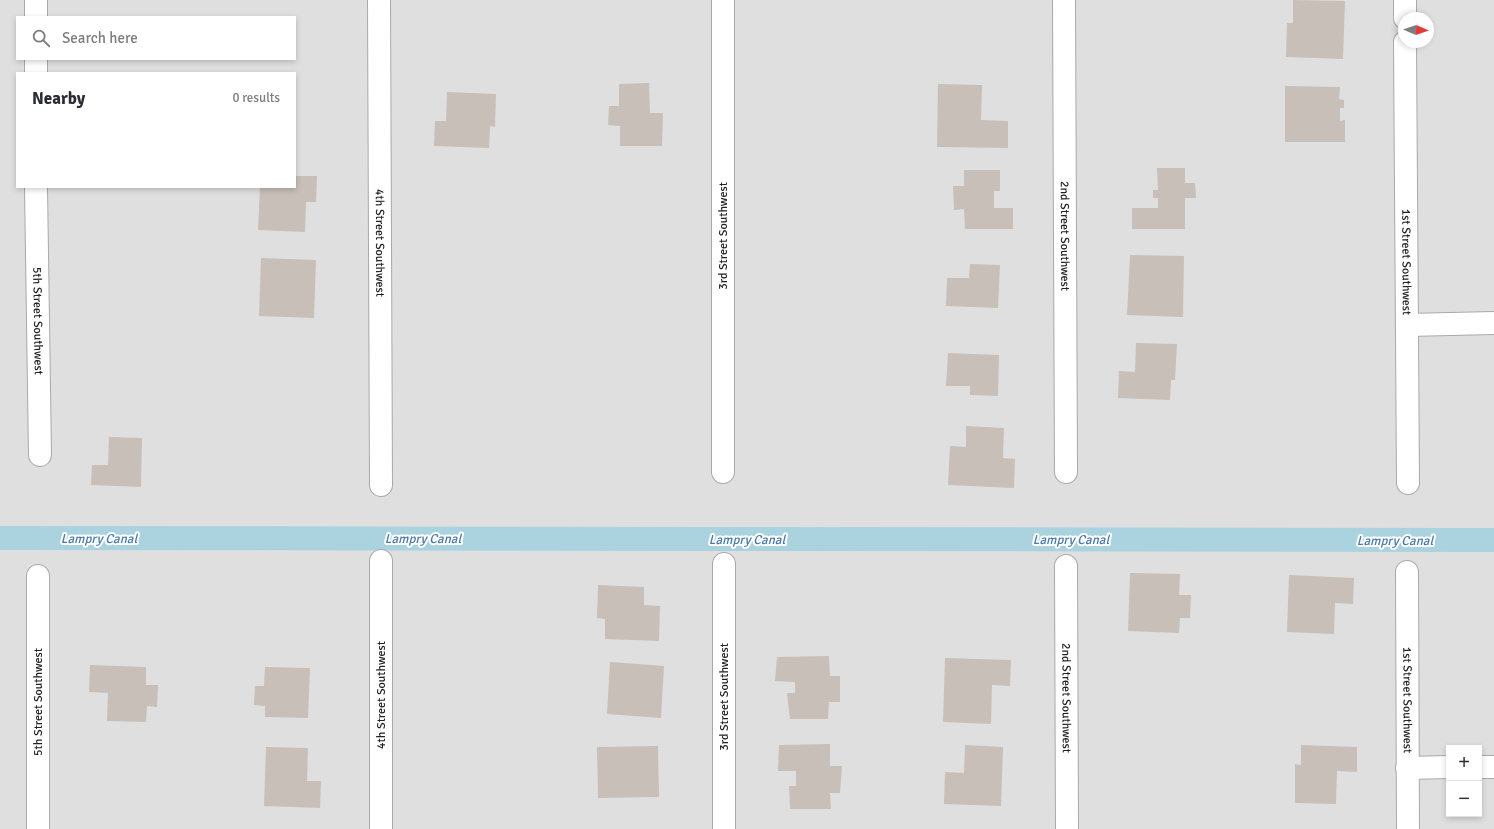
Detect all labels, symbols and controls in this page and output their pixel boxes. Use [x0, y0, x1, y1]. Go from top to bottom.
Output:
north arrow [1398, 12, 1434, 48]
search box [16, 16, 296, 60]
icon: search [30, 27, 52, 49]
text: Search here [62, 29, 138, 47]
text: Nearby [32, 88, 85, 109]
text: 0 results [232, 90, 280, 106]
street label: 2nd Street Southwest [1057, 181, 1072, 291]
street label: 3rd Street Southwest [716, 182, 731, 290]
street label: 4th Street Southwest [372, 189, 387, 297]
street label: 1st Street Southwest [1398, 209, 1414, 315]
street label: 5th Street Southwest [29, 267, 46, 375]
water label: Lampry Canal [61, 531, 138, 547]
water label: Lampry Canal [385, 531, 462, 547]
water label: Lampry Canal [709, 532, 786, 548]
water label: Lampry Canal [1033, 532, 1110, 548]
water label: Lampry Canal [1357, 533, 1434, 549]
street label: 4th Street Southwest [374, 641, 389, 749]
street label: 3rd Street Southwest [717, 643, 732, 751]
street label: 2nd Street Southwest [1058, 643, 1074, 753]
street label: 1st Street Southwest [1399, 647, 1415, 753]
street label: 5th Street Southwest [31, 648, 46, 756]
map controls [1446, 745, 1482, 817]
button: + [1446, 745, 1482, 781]
button: − [1446, 781, 1482, 817]

